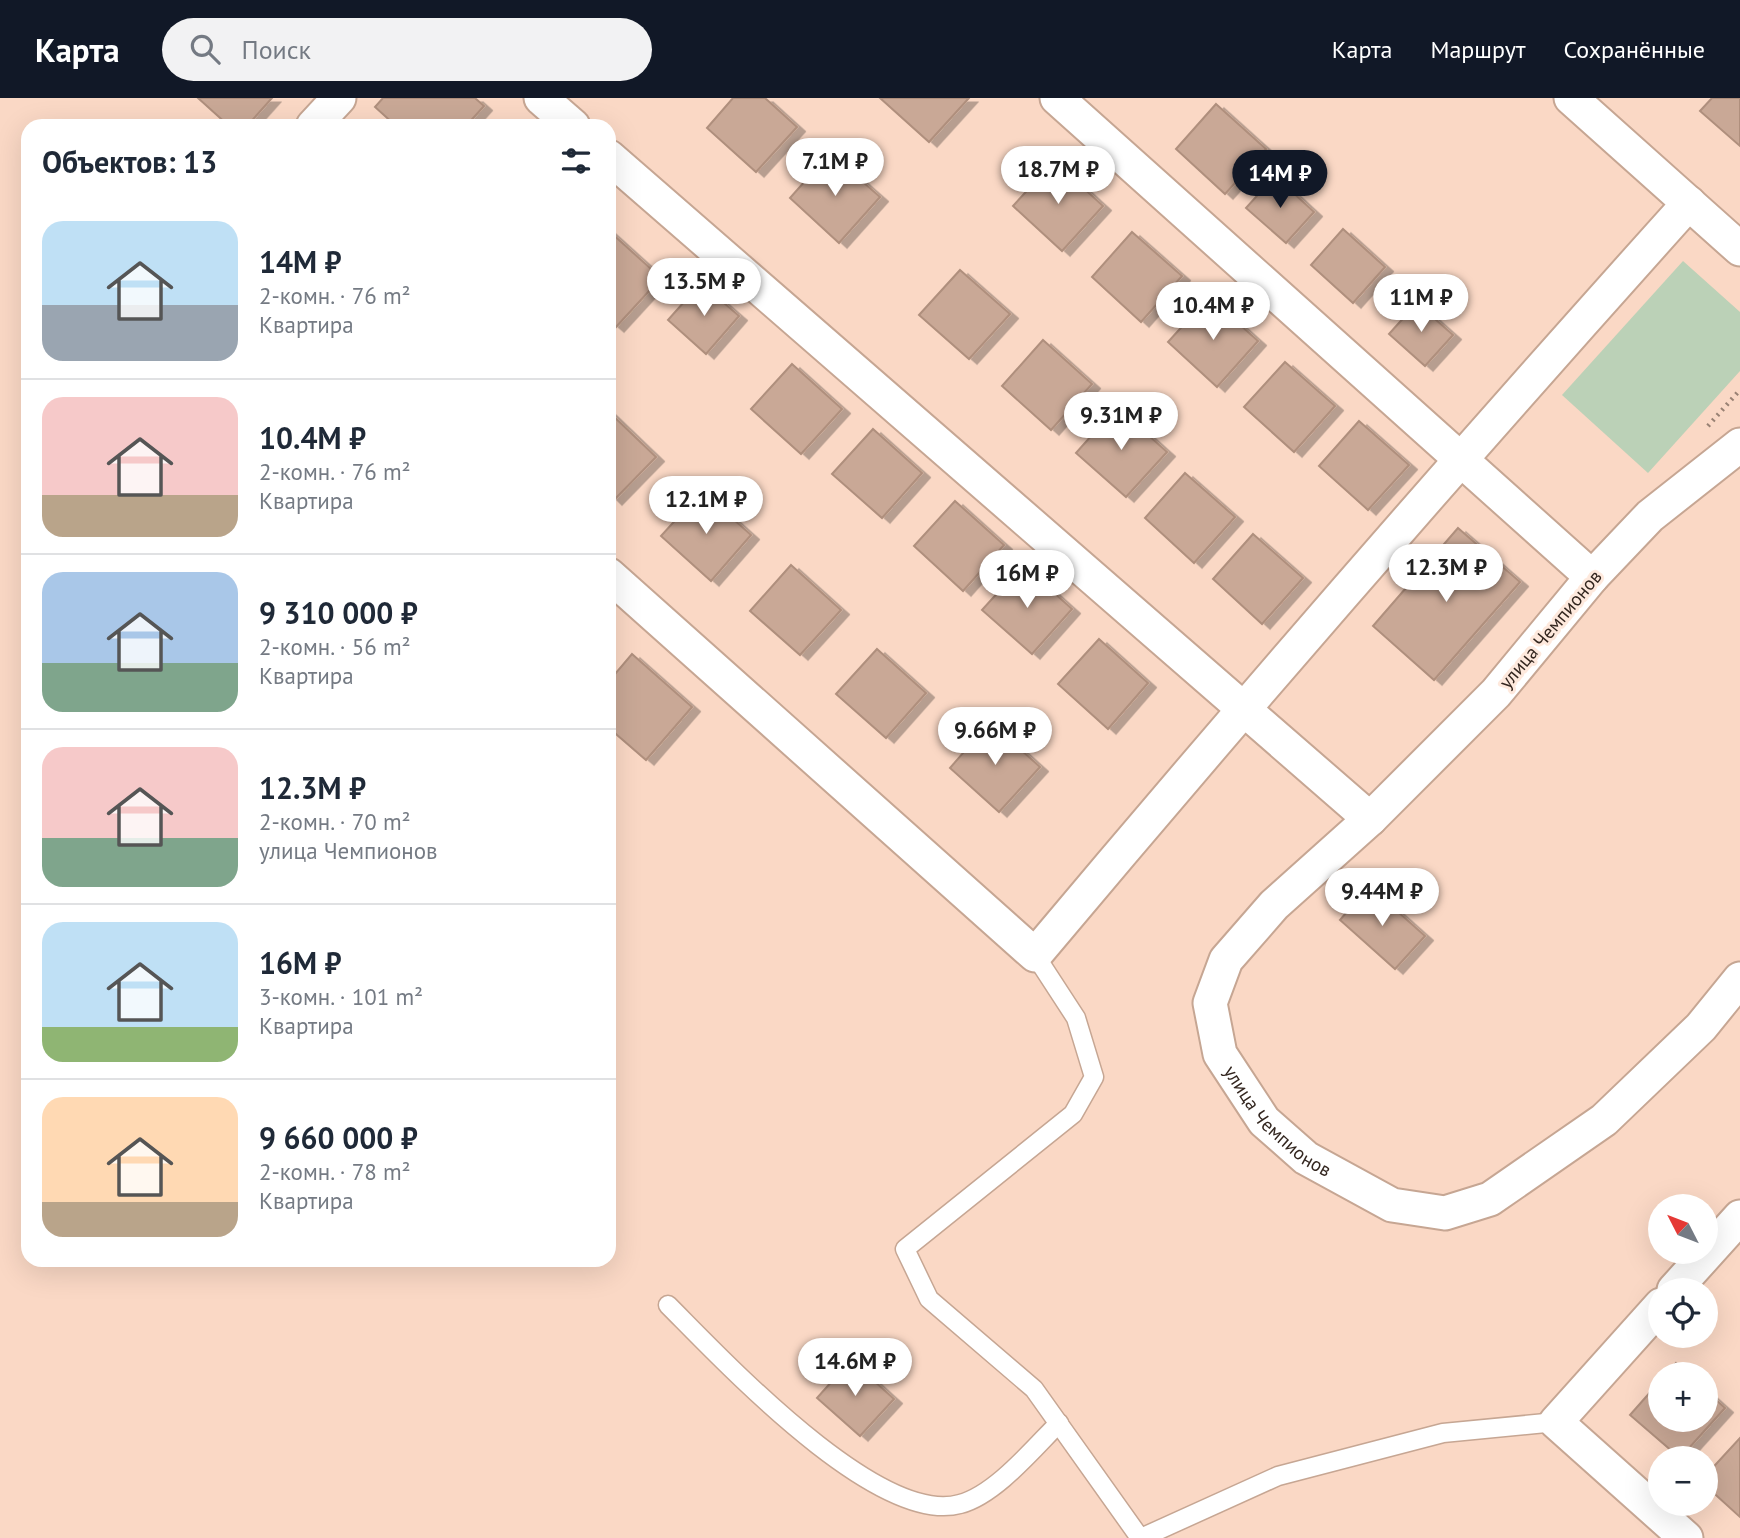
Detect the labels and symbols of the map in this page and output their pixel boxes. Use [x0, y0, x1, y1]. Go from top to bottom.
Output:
pin: 7.1M ₽ [778, 139, 892, 198]
pin: 18.7M ₽ [993, 146, 1123, 206]
pin: 14M ₽ [1231, 150, 1329, 210]
pin: 13.5M ₽ [639, 258, 769, 318]
pin: 11M ₽ [1372, 274, 1470, 334]
pin: 10.4M ₽ [1148, 282, 1278, 342]
pin: 9.31M ₽ [1056, 392, 1186, 452]
pin: 12.1M ₽ [641, 476, 771, 536]
pin: 12.3M ₽ [1381, 545, 1511, 604]
pin: 16M ₽ [978, 550, 1076, 610]
street label: улица Чемпионов [1493, 565, 1607, 693]
pin: 9.66M ₽ [930, 708, 1060, 767]
pin: 9.44M ₽ [1317, 868, 1447, 928]
street label: улица Чемпионов [1219, 1061, 1336, 1182]
north arrow [1648, 1194, 1718, 1264]
pin: 14.6M ₽ [790, 1338, 920, 1398]

